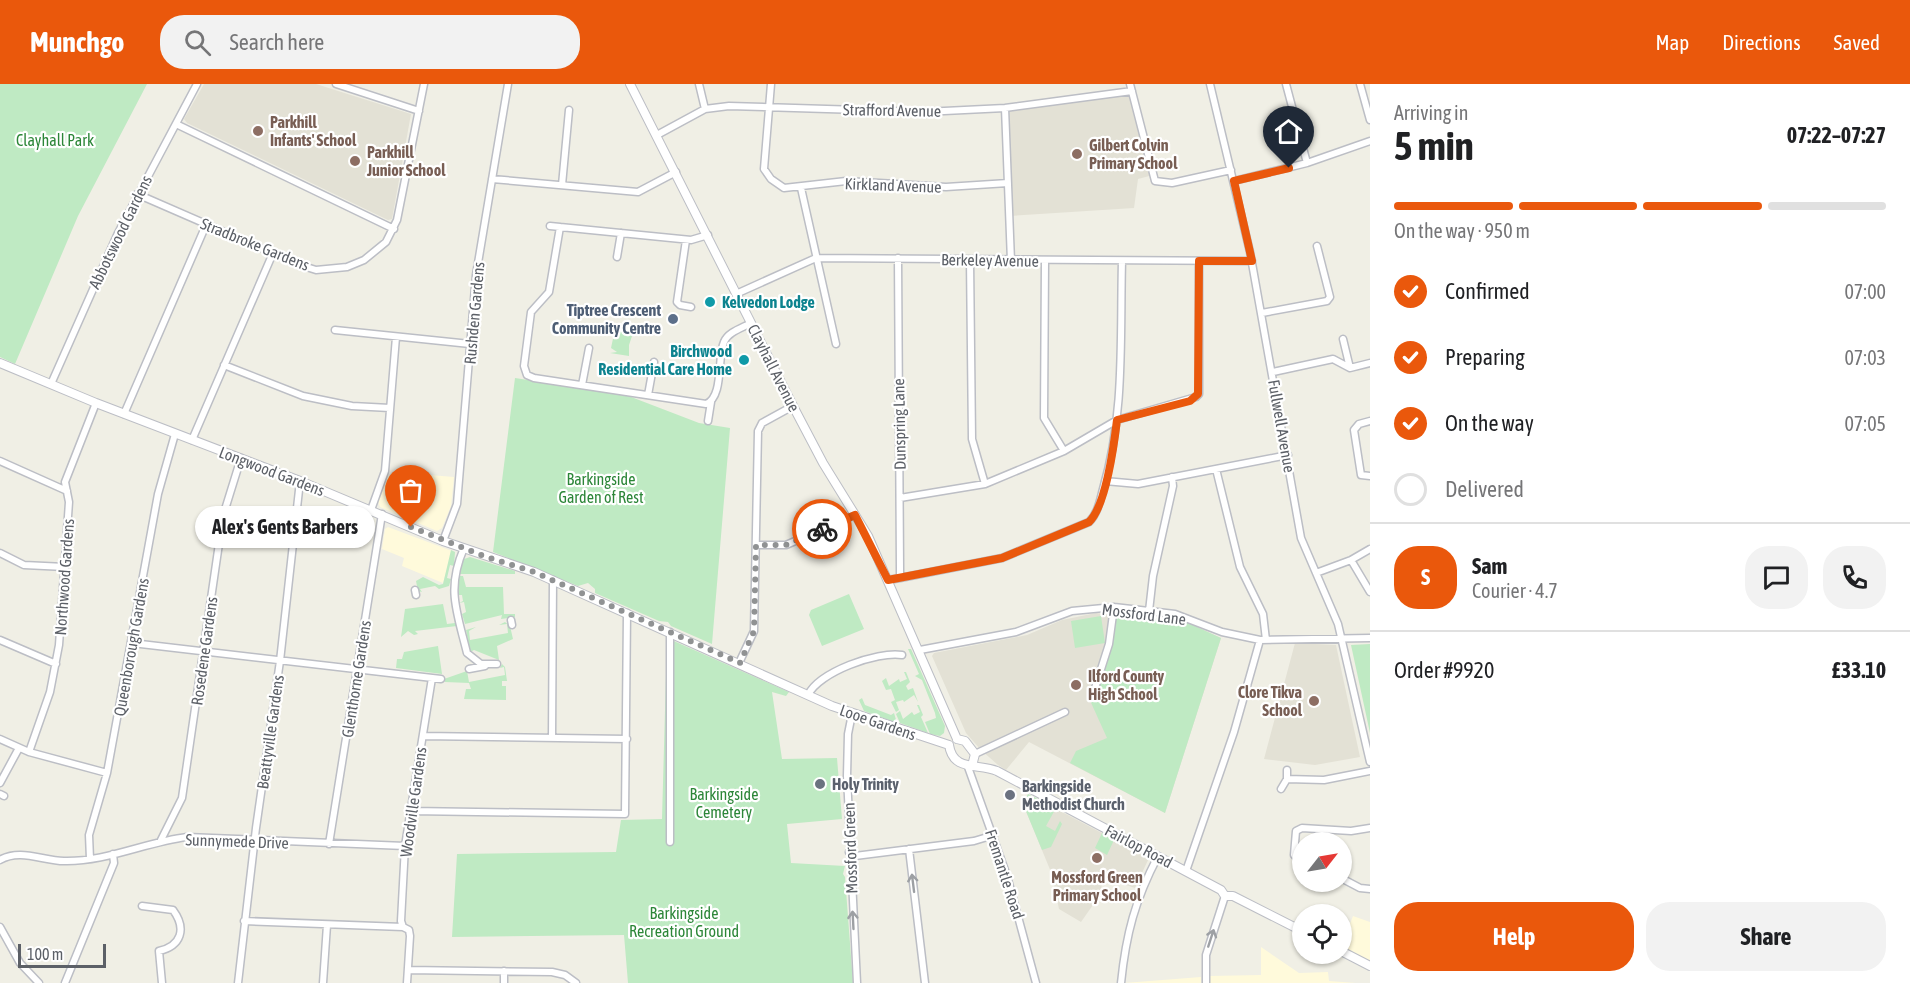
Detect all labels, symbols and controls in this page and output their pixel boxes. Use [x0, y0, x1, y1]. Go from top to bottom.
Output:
search box [160, 15, 580, 69]
text: Munchgo [30, 26, 124, 58]
icon: search [181, 26, 214, 59]
text: Search here [229, 29, 324, 55]
text: Map [1655, 30, 1689, 54]
text: Directions [1722, 30, 1801, 54]
text: Saved [1834, 30, 1880, 54]
street label: Strafford Avenue [843, 100, 941, 120]
text: Arriving in [1394, 101, 1468, 124]
pin [1263, 106, 1314, 168]
place label: Parkhill Infants' School [270, 113, 357, 149]
icon: home [1272, 115, 1305, 148]
text: 07:22–07:27 [1787, 122, 1886, 148]
marker: Parkhill Infants' School [251, 124, 265, 138]
text: 5 min [1394, 124, 1474, 168]
park label: Clayhall Park [16, 131, 94, 150]
place label: Gilbert Colvin Primary School [1089, 136, 1178, 172]
place label: Parkhill Junior School [366, 143, 446, 179]
marker: Gilbert Colvin Primary School [1070, 147, 1084, 161]
marker: Parkhill Junior School [348, 154, 362, 168]
street label: Abbotswood Gardens [85, 172, 155, 292]
street label: Kirkland Avenue [844, 174, 942, 196]
street label: Stradbroke Gardens [198, 214, 312, 274]
text: On the way · 950 m [1394, 219, 1530, 242]
street label: Berkeley Avenue [941, 250, 1039, 271]
street label: Rushden Gardens [461, 261, 487, 365]
icon: check [1394, 275, 1427, 308]
text: Confirmed [1445, 278, 1530, 304]
text: 07:00 [1844, 280, 1886, 303]
place label: Kelvedon Lodge [722, 293, 815, 311]
marker: Kelvedon Lodge [703, 295, 717, 309]
place label: Tiptree Crescent Community Centre [552, 301, 661, 337]
marker: Tiptree Crescent Community Centre [666, 312, 680, 326]
street label: Clayhall Avenue [743, 321, 804, 415]
icon: check [1394, 341, 1427, 374]
place label: Birchwood Residential Care Home [598, 342, 732, 378]
text: Preparing [1445, 344, 1525, 370]
text: 07:03 [1844, 346, 1886, 369]
marker: Birchwood Residential Care Home [737, 353, 751, 367]
street label: Dunspring Lane [889, 378, 910, 470]
street label: Fullwell Avenue [1265, 378, 1299, 474]
icon: check [1394, 407, 1427, 440]
text: On the way [1445, 410, 1534, 436]
text: 07:05 [1844, 412, 1886, 435]
street label: Longwood Gardens [216, 443, 328, 500]
pin [385, 465, 436, 527]
park label: Barkingside Garden of Rest [558, 470, 644, 506]
icon: bag [394, 474, 427, 507]
text: Delivered [1445, 476, 1524, 502]
courier [792, 499, 852, 559]
callout: Alex's Gents Barbers [195, 506, 375, 548]
icon: bike [806, 513, 839, 546]
text: Alex's Gents Barbers [212, 515, 358, 538]
street label: Northwood Gardens [51, 518, 77, 636]
button: chat [1745, 546, 1808, 609]
button: phone [1823, 546, 1886, 609]
text: Sam [1472, 553, 1507, 579]
text: S [1421, 564, 1430, 590]
street label: Queenborough Gardens [110, 576, 153, 718]
text: Courier · 4.7 [1472, 579, 1558, 602]
street label: Rosedene Gardens [187, 595, 221, 706]
street label: Mossford Lane [1101, 600, 1187, 628]
street label: Glenthorne Gardens [338, 619, 374, 739]
text: Order #9920 [1394, 657, 1494, 683]
text: £33.10 [1831, 657, 1886, 683]
place label: Ilford County High School [1088, 667, 1165, 703]
street label: Beattyville Gardens [253, 673, 288, 790]
marker: Ilford County High School [1069, 678, 1083, 692]
place label: Clore Tikva School [1238, 683, 1303, 719]
marker: Clore Tikva School [1307, 694, 1321, 708]
street label: Looe Gardens [837, 701, 919, 744]
street label: Woodville Gardens [396, 746, 430, 858]
place label: Holy Trinity [832, 775, 899, 793]
marker: Holy Trinity [813, 777, 827, 791]
place label: Barkingside Methodist Church [1022, 777, 1125, 813]
park label: Barkingside Cemetery [690, 785, 758, 822]
marker: Barkingside Methodist Church [1003, 788, 1017, 802]
street label: Mossford Green [839, 802, 861, 894]
street label: Fairlop Road [1102, 821, 1176, 872]
street label: Fremantle Road [982, 827, 1028, 921]
street label: Sunnymede Drive [185, 830, 289, 853]
north arrow [1292, 832, 1352, 892]
map controls [1292, 832, 1352, 964]
marker: Mossford Green Primary School [1090, 851, 1104, 865]
place label: Mossford Green Primary School [1051, 868, 1143, 904]
one-way arrow [907, 874, 918, 894]
button: Help [1394, 902, 1634, 971]
button: Share [1646, 902, 1886, 971]
park label: Barkingside Recreation Ground [629, 904, 739, 940]
button: locate [1292, 904, 1352, 964]
one-way arrow [847, 911, 858, 931]
one-way arrow [1207, 929, 1218, 948]
scale bar [18, 941, 106, 968]
text: 100 m [27, 945, 63, 963]

